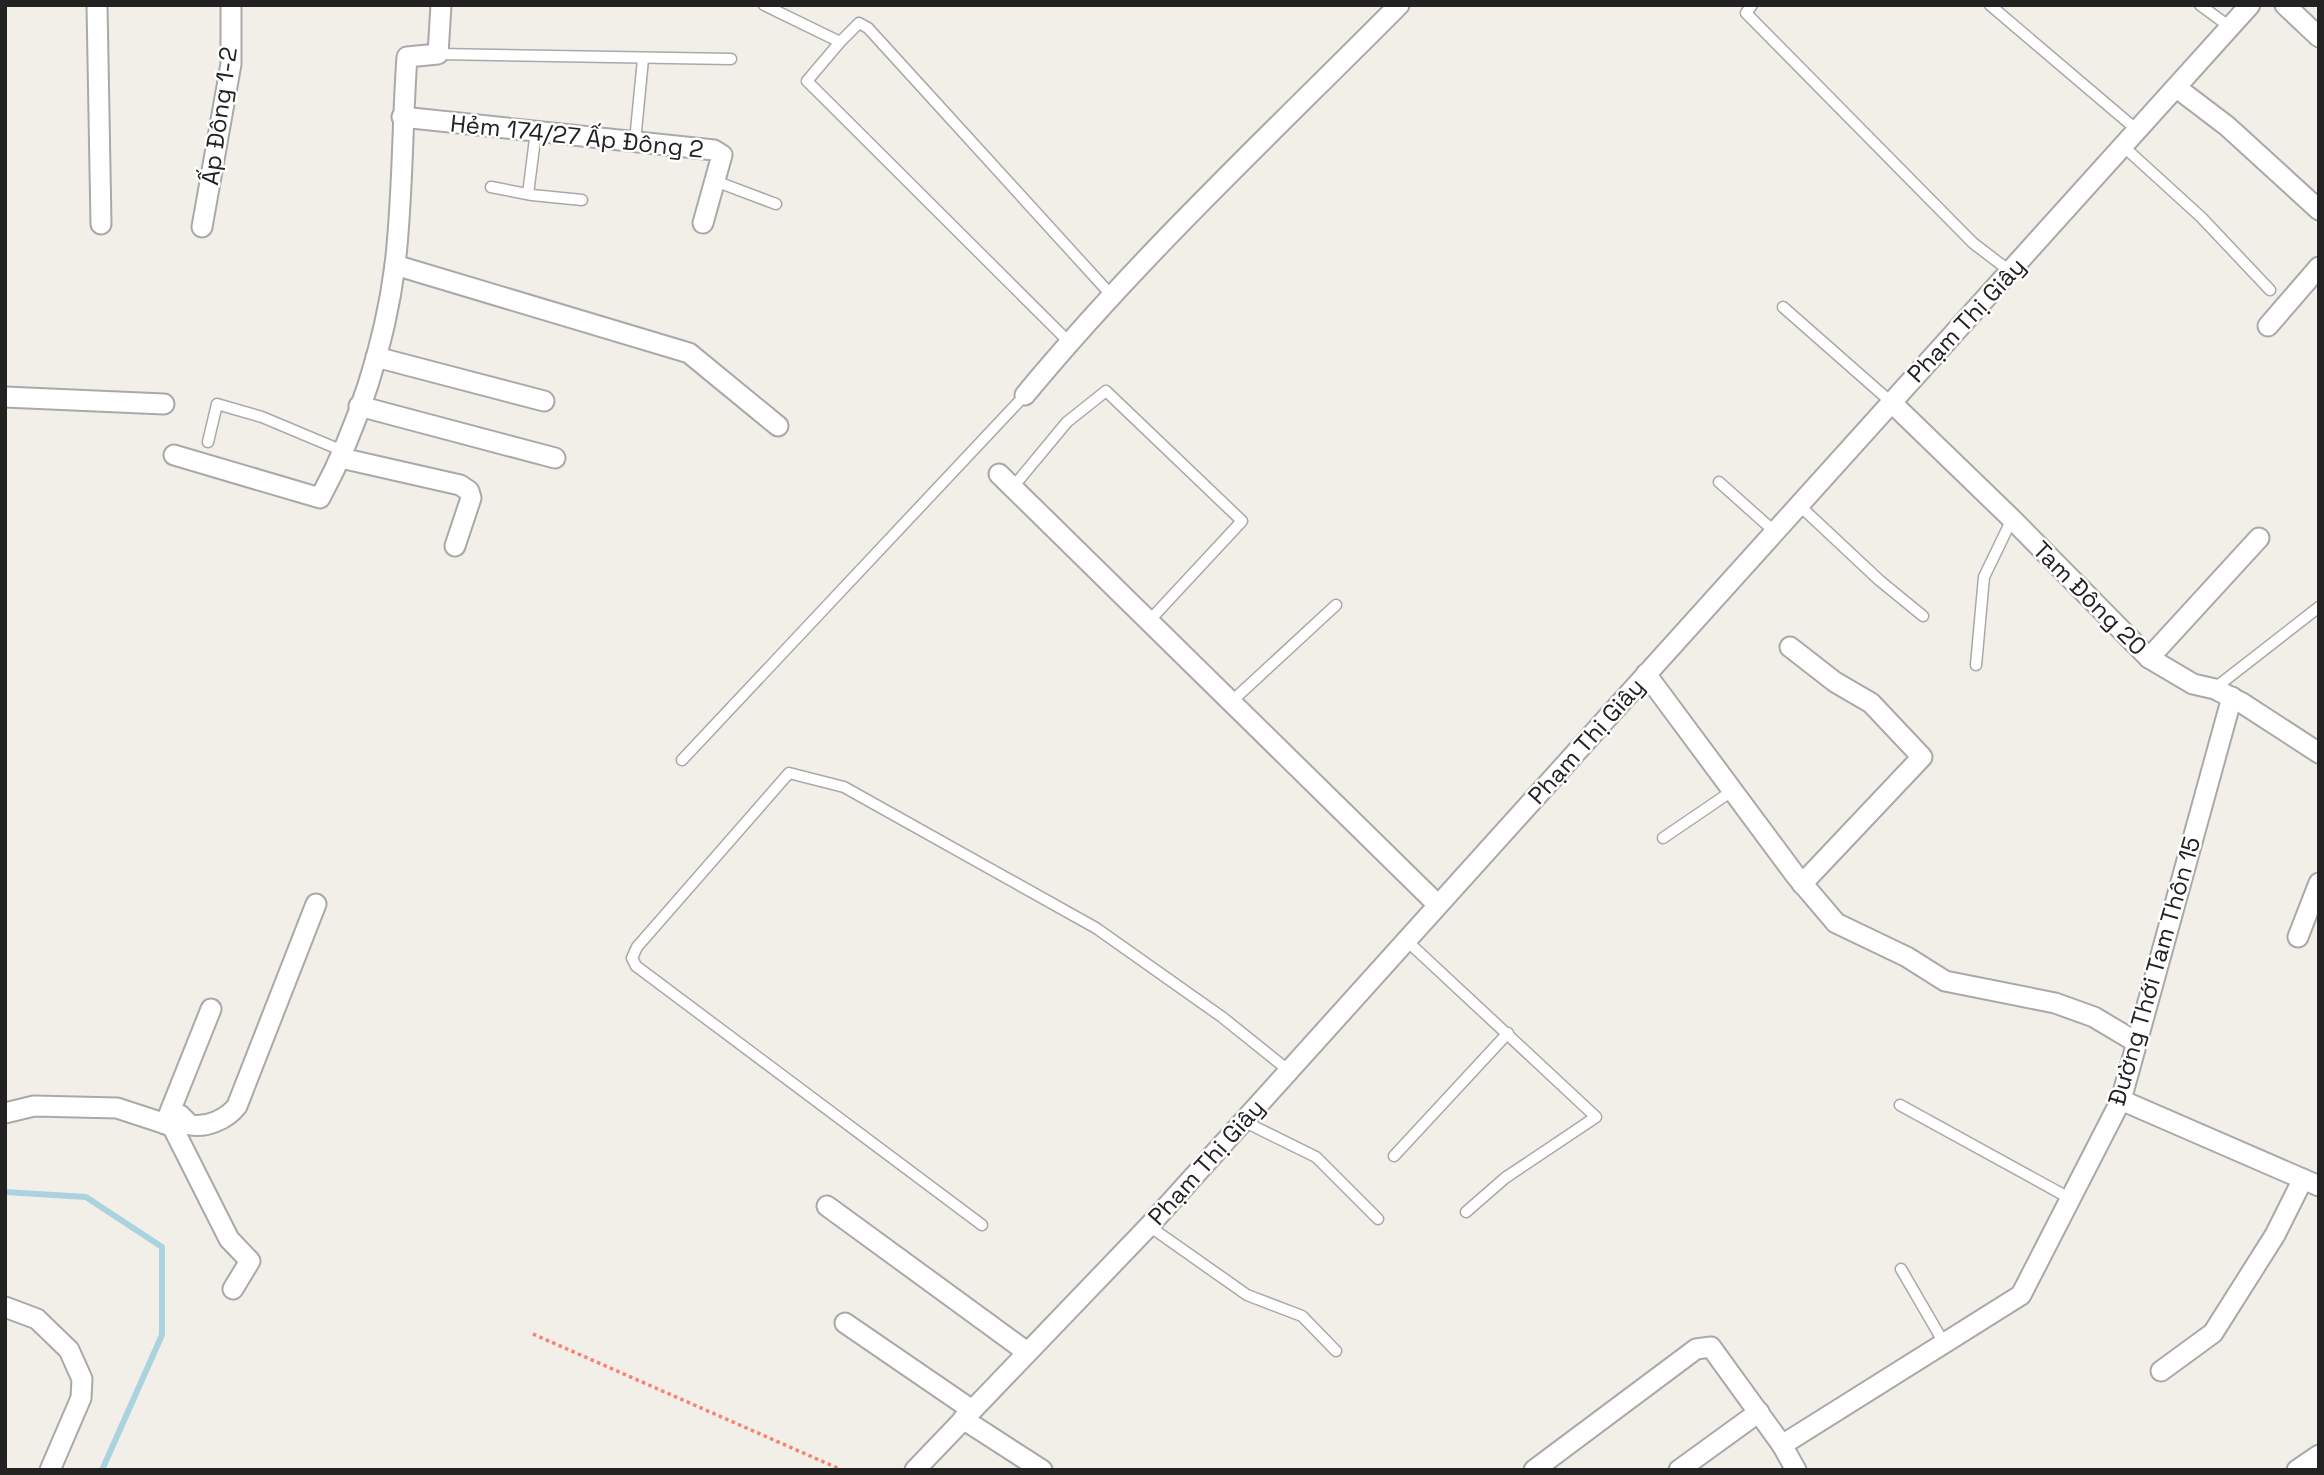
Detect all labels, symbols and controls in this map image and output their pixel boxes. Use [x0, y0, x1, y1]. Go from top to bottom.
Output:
street label: Ấp Đông 1-2 [194, 45, 244, 187]
street label: Hẻm 174/27 Ấp Đông 2 [449, 107, 705, 165]
street label: Phạm Thị Giây [1900, 251, 2032, 389]
street label: Tam Đông 20 [2026, 534, 2154, 662]
street label: Phạm Thị Giây [1521, 671, 1651, 811]
street label: Đường Thới Tam Thôn 15 [2101, 833, 2207, 1109]
street label: Phạm Thị Giây [1141, 1092, 1271, 1232]

